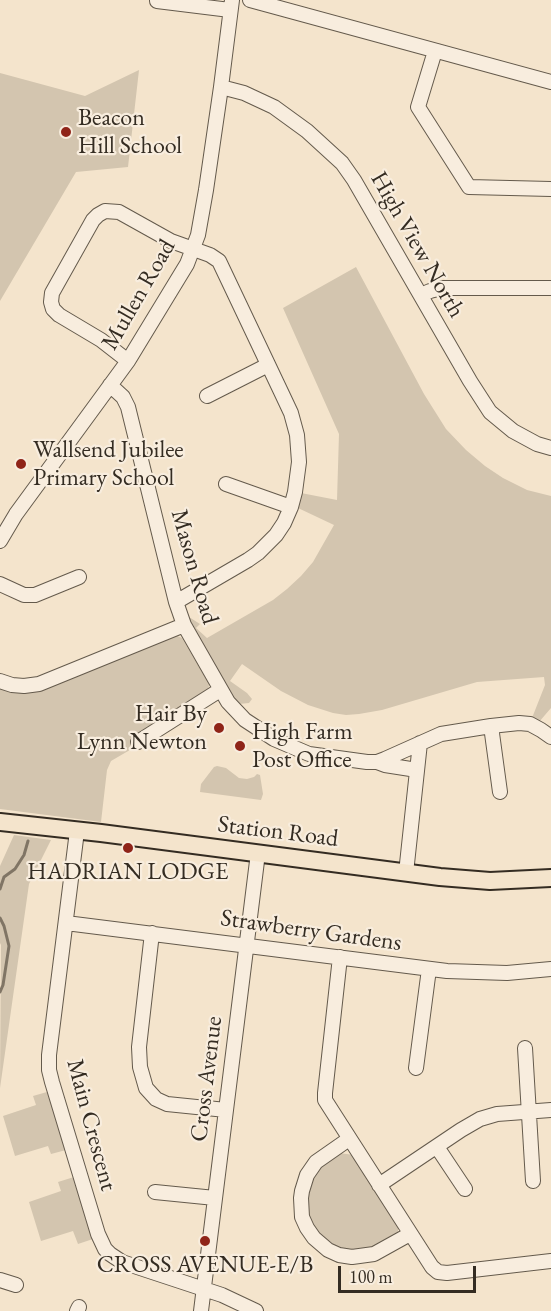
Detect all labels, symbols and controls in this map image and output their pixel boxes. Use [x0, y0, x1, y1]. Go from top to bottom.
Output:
place label: Beacon Hill School [78, 104, 182, 160]
marker: Beacon Hill School [59, 125, 73, 139]
street label: High View North [364, 167, 470, 323]
street label: Mullen Road [96, 235, 182, 355]
place label: Wallsend Jubilee Primary School [33, 436, 184, 492]
marker: Wallsend Jubilee Primary School [14, 457, 28, 471]
street label: Mason Road [164, 506, 224, 628]
place label: Hair By Lynn Newton [77, 700, 207, 756]
place label: High Farm Post Office [252, 718, 353, 774]
marker: Hair By Lynn Newton [212, 721, 226, 735]
marker: High Farm Post Office [233, 739, 247, 753]
street label: Station Road [216, 810, 340, 854]
marker: HADRIAN LODGE [121, 841, 135, 855]
place label: HADRIAN LODGE [27, 858, 229, 886]
street label: Strawberry Gardens [219, 904, 403, 958]
street label: Cross Avenue [185, 1015, 229, 1143]
street label: Main Crescent [60, 1056, 122, 1194]
marker: CROSS AVENUE-E/B [198, 1234, 212, 1248]
place label: CROSS AVENUE-E/B [97, 1251, 313, 1279]
scale bar [341, 1254, 479, 1292]
text: 100 m [349, 1265, 393, 1288]

